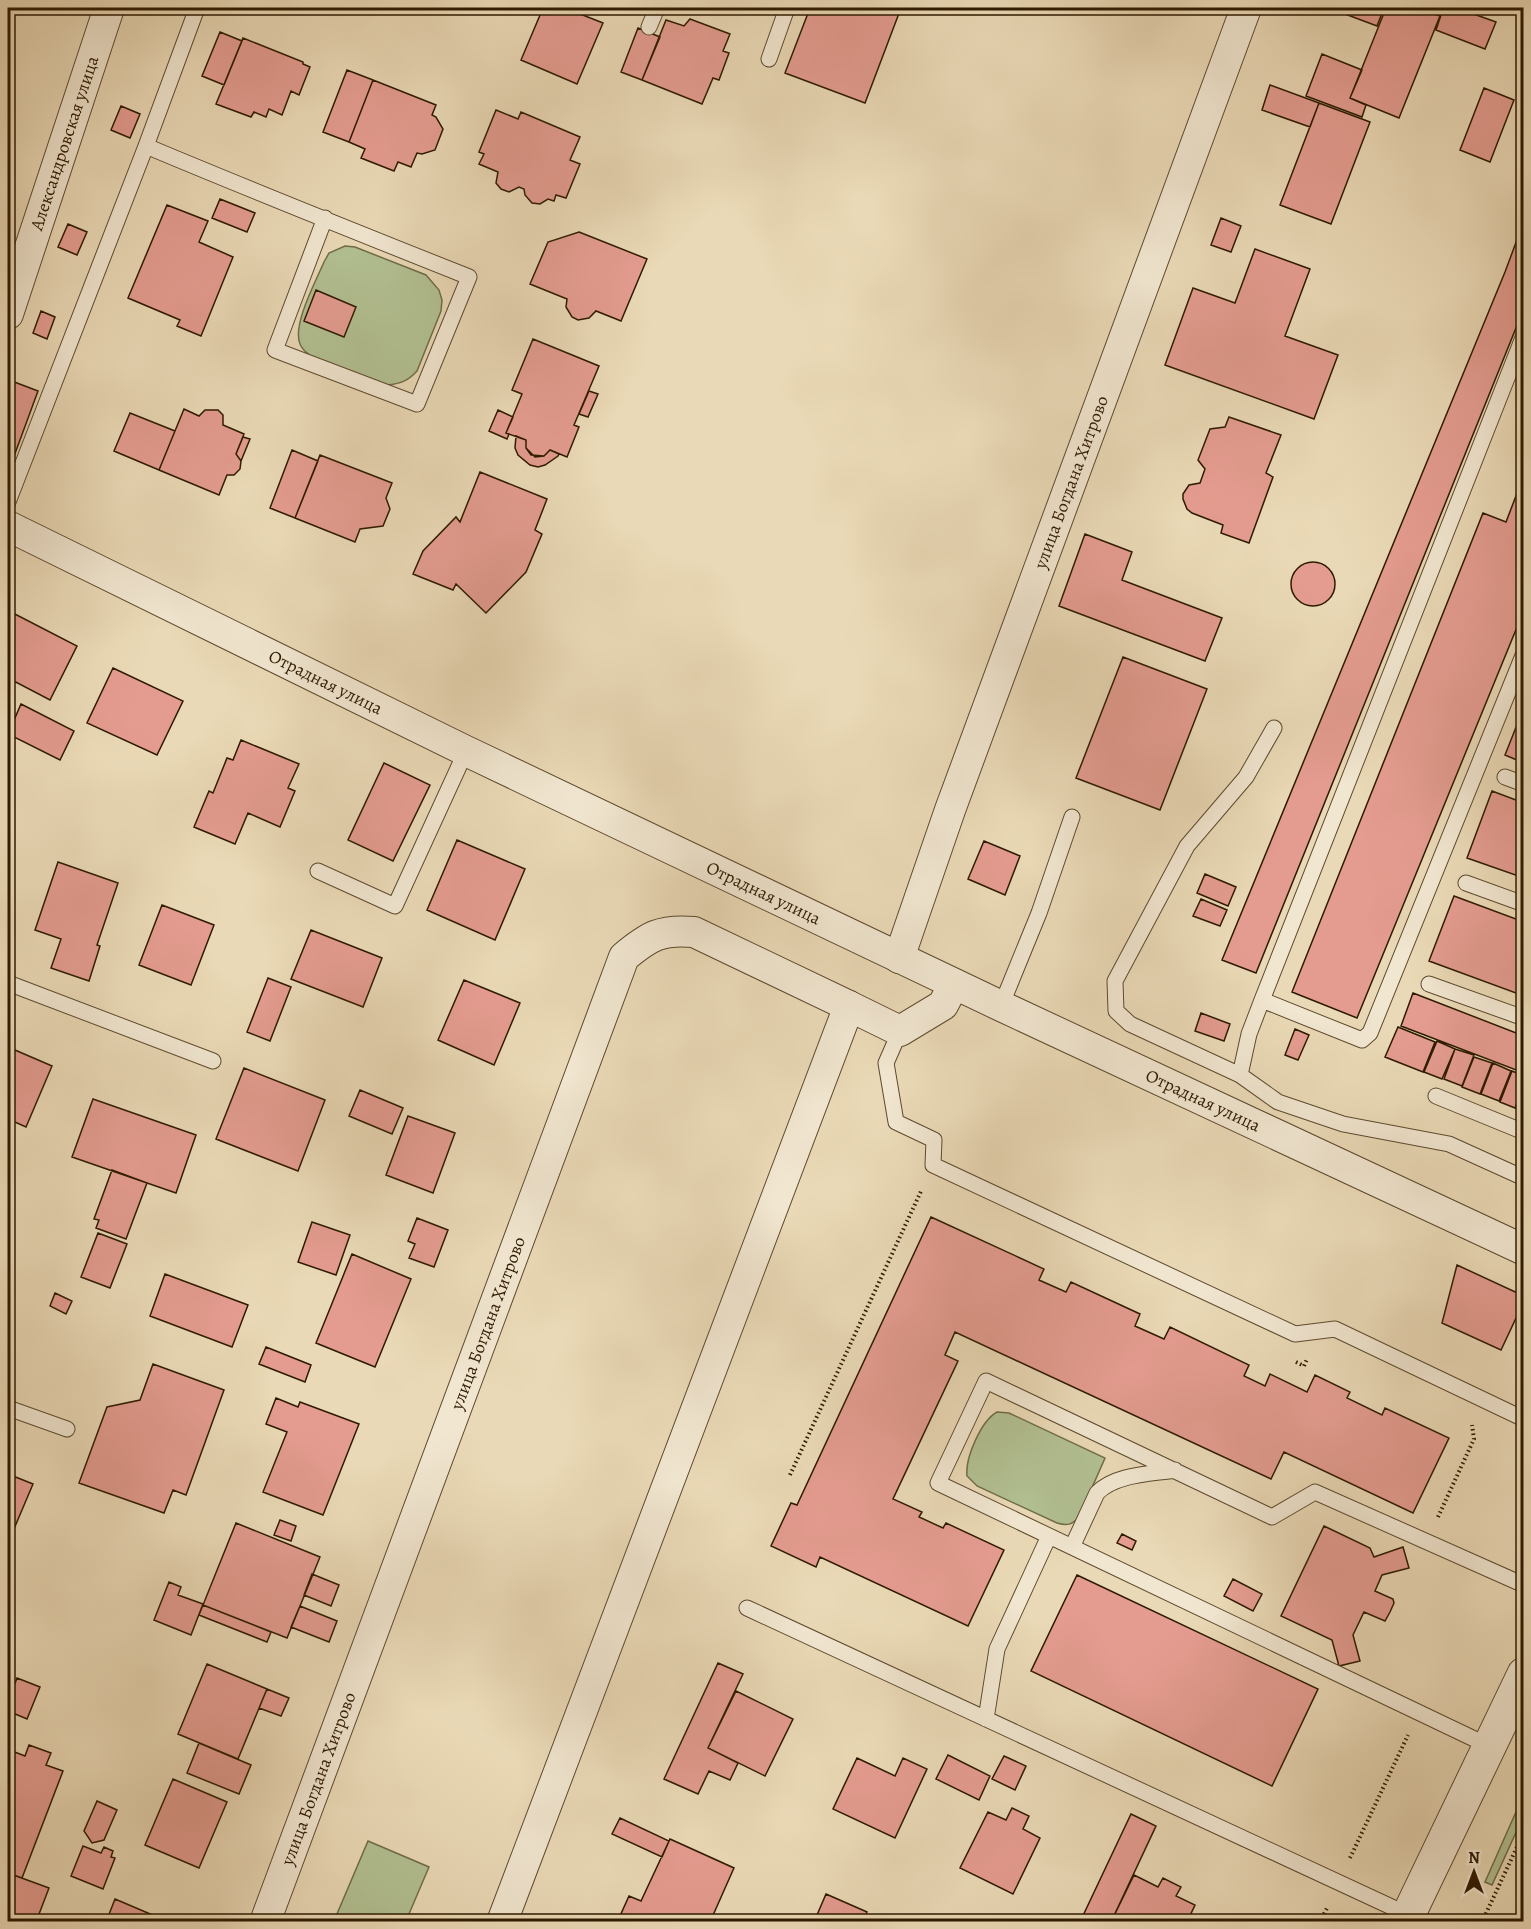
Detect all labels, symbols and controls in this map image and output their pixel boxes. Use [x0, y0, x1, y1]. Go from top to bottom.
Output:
street label: Александровская улица [24, 52, 105, 234]
street label: улица Богдана Хитрово [1028, 392, 1114, 573]
street label: Отрадная улица [265, 644, 387, 721]
street label: Отрадная улица [702, 855, 825, 931]
street label: Отрадная улица [1142, 1063, 1265, 1138]
street label: улица Богдана Хитрово [444, 1233, 531, 1414]
street label: улица Богдана Хитрово [275, 1689, 362, 1870]
north arrow [1444, 1842, 1504, 1902]
text: N [1468, 1847, 1480, 1869]

